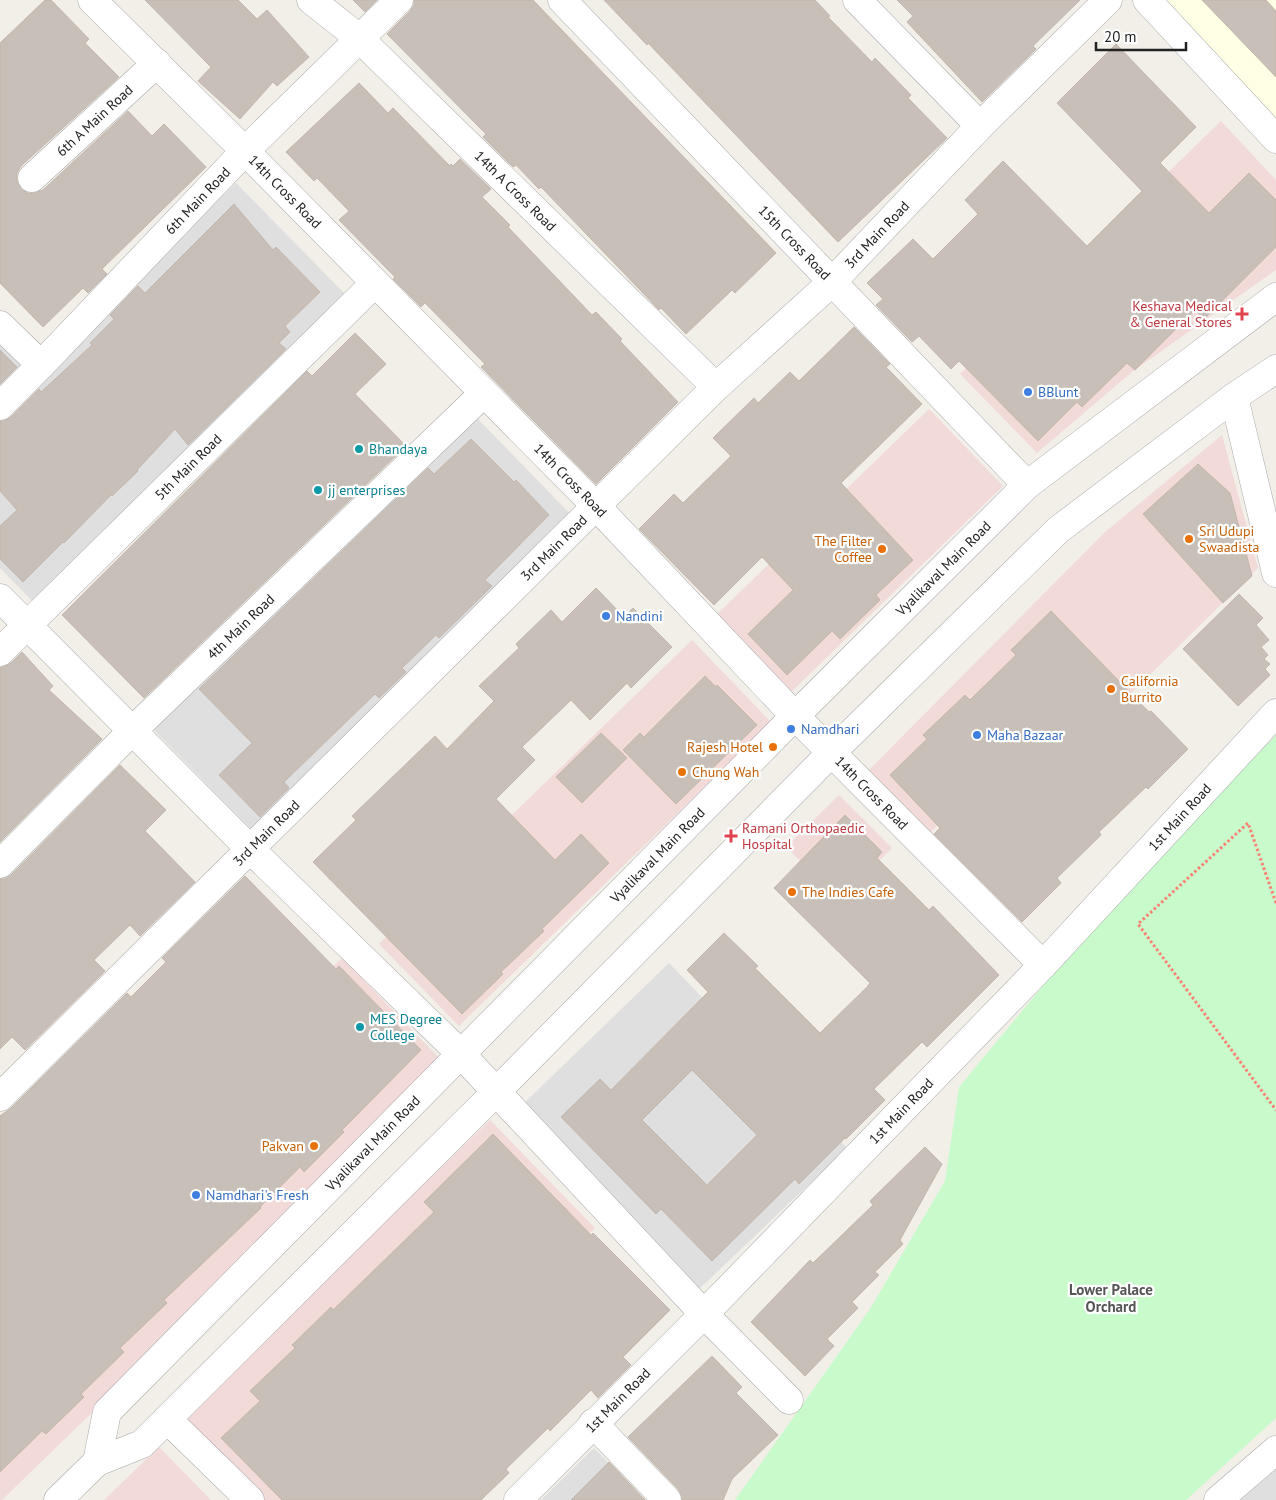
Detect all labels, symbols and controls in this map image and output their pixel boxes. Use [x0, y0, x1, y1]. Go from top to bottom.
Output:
scale bar [1096, 20, 1186, 52]
text: 20 m [1104, 27, 1137, 46]
street label: 6th A Main Road [53, 81, 137, 160]
street label: 14th A Cross Road [471, 147, 560, 235]
street label: 14th Cross Road [245, 151, 326, 232]
street label: 6th Main Road [161, 163, 234, 238]
street label: 3rd Main Road [841, 197, 913, 272]
street label: 15th Cross Road [755, 201, 835, 284]
place label: Keshava Medical & General Stores [1130, 297, 1232, 331]
marker: Keshava Medical & General Stores [1236, 308, 1248, 320]
place label: BBlunt [1038, 383, 1079, 401]
marker: BBlunt [1022, 386, 1034, 398]
street label: 5th Main Road [151, 430, 225, 504]
place label: Bhandaya [369, 440, 427, 458]
street label: 14th Cross Road [530, 440, 611, 521]
marker: Bhandaya [353, 443, 365, 455]
place label: jj enterprises [328, 481, 406, 499]
marker: jj enterprises [312, 484, 324, 496]
street label: 3rd Main Road [517, 511, 591, 585]
street label: Vyalikaval Main Road [891, 517, 995, 620]
place label: Sri Udupi Swaadista [1199, 522, 1260, 556]
place label: The Filter Coffee [814, 532, 872, 566]
marker: Sri Udupi Swaadista [1183, 533, 1195, 545]
marker: The Filter Coffee [876, 543, 888, 555]
street label: 4th Main Road [203, 590, 278, 663]
place label: Nandini [616, 607, 663, 625]
marker: Nandini [600, 610, 612, 622]
place label: California Burrito [1121, 672, 1179, 706]
marker: California Burrito [1105, 683, 1117, 695]
place label: Namdhari [801, 720, 859, 738]
marker: Namdhari [785, 723, 797, 735]
place label: Maha Bazaar [987, 726, 1064, 744]
marker: Maha Bazaar [971, 729, 983, 741]
place label: Rajesh Hotel [687, 738, 763, 756]
marker: Rajesh Hotel [767, 741, 779, 753]
street label: 14th Cross Road [831, 752, 912, 834]
place label: Chung Wah [692, 763, 759, 781]
marker: Chung Wah [676, 766, 688, 778]
street label: 1st Main Road [1144, 780, 1215, 854]
street label: 3rd Main Road [229, 796, 303, 870]
street label: Vyalikaval Main Road [606, 804, 709, 907]
place label: Ramani Orthopaedic Hospital [742, 819, 865, 853]
marker: Ramani Orthopaedic Hospital [724, 829, 738, 843]
place label: The Indies Cafe [802, 883, 894, 901]
marker: The Indies Cafe [786, 886, 798, 898]
place label: MES Degree College [370, 1010, 442, 1044]
marker: MES Degree College [354, 1021, 366, 1033]
street label: 1st Main Road [865, 1074, 937, 1148]
street label: Vyalikaval Main Road [321, 1092, 424, 1195]
place label: Pakvan [262, 1137, 304, 1155]
marker: Pakvan [308, 1140, 320, 1152]
place label: Namdhari's Fresh [206, 1186, 309, 1204]
marker: Namdhari's Fresh [190, 1189, 202, 1201]
district label: Lower Palace Orchard [1069, 1280, 1153, 1316]
street label: 1st Main Road [581, 1364, 654, 1437]

